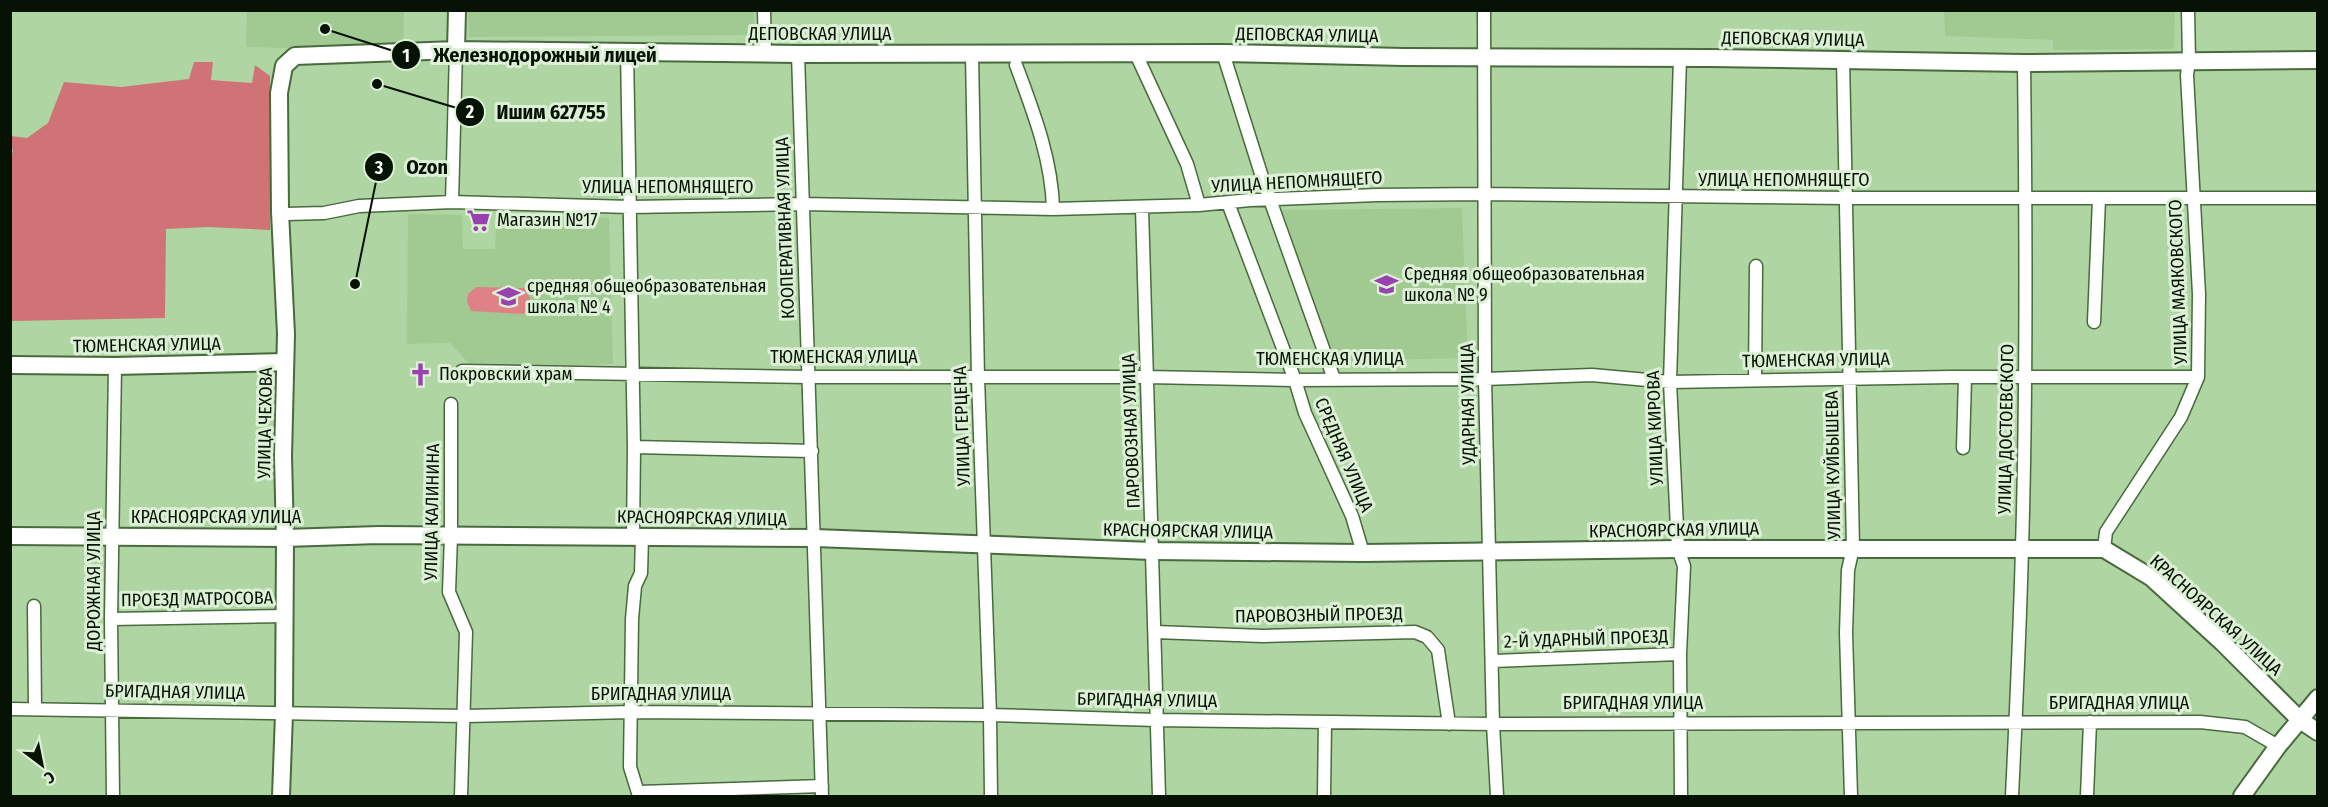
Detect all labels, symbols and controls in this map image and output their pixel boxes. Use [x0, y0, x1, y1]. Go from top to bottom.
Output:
street label: ДЕПОВСКАЯ УЛИЦА [748, 23, 892, 45]
street label: ДЕПОВСКАЯ УЛИЦА [1234, 23, 1379, 47]
street label: ДЕПОВСКАЯ УЛИЦА [1720, 27, 1865, 51]
callout: Железнодорожный лицей [391, 36, 669, 74]
text: Железнодорожный лицей [432, 43, 657, 67]
text: 1 [402, 45, 410, 67]
callout: Ишим 627755 [455, 93, 618, 131]
text: Ишим 627755 [496, 100, 606, 124]
text: 2 [465, 101, 474, 123]
street label: КООПЕРАТИВНАЯ УЛИЦА [771, 136, 799, 319]
callout: Ozon [364, 148, 460, 186]
text: Ozon [406, 155, 448, 179]
text: 3 [374, 157, 384, 179]
street label: УЛИЦА НЕПОМНЯЩЕГО [1210, 167, 1383, 198]
street label: УЛИЦА НЕПОМНЯЩЕГО [1697, 169, 1870, 191]
street label: УЛИЦА НЕПОМНЯЩЕГО [581, 176, 754, 198]
street label: УЛИЦА МАЯКОВСКОГО [2164, 199, 2192, 366]
supermarket icon: Магазин №17 [466, 207, 492, 233]
place label: Магазин №17 [497, 209, 598, 231]
place label: Средняя общеобразовательная школа № 9 [1404, 263, 1645, 306]
school or university icon: Средняя общеобразовательная школа № 9 [1373, 271, 1399, 297]
place label: средняя общеобразовательная школа № 4 [527, 275, 767, 318]
school or university icon: средняя общеобразовательная школа № 4 [496, 283, 522, 309]
street label: ТЮМЕНСКАЯ УЛИЦА [73, 333, 221, 357]
street label: УДАРНАЯ УЛИЦА [1456, 342, 1480, 466]
street label: УЛИЦА ДОСТОЕВСКОГО [1993, 344, 2018, 515]
street label: ТЮМЕНСКАЯ УЛИЦА [770, 346, 918, 368]
street label: ТЮМЕНСКАЯ УЛИЦА [1256, 348, 1404, 370]
street label: ТЮМЕНСКАЯ УЛИЦА [1742, 348, 1890, 372]
street label: ПАРОВОЗНАЯ УЛИЦА [1117, 353, 1145, 509]
church icon: Покровский храм [408, 361, 434, 387]
place label: Покровский храм [439, 363, 573, 385]
street label: УЛИЦА ГЕРЦЕНА [949, 365, 975, 487]
street label: УЛИЦА ЧЕХОВА [253, 366, 277, 480]
street label: УЛИЦА КИРОВА [1642, 370, 1668, 487]
street label: УЛИЦА КУЙБЫШЕВА [1821, 390, 1845, 541]
street label: СРЕДНЯЯ УЛИЦА [1310, 394, 1378, 516]
street label: УЛИЦА КАЛИНИНА [420, 443, 444, 582]
street label: КРАСНОЯРСКАЯ УЛИЦА [131, 506, 302, 528]
street label: КРАСНОЯРСКАЯ УЛИЦА [617, 506, 788, 530]
street label: ДОРОЖНАЯ УЛИЦА [83, 511, 105, 652]
street label: КРАСНОЯРСКАЯ УЛИЦА [1589, 518, 1760, 542]
street label: КРАСНОЯРСКАЯ УЛИЦА [1103, 519, 1274, 543]
street label: КРАСНОЯРСКАЯ УЛИЦА [2145, 550, 2287, 681]
street label: ПРОЕЗД МАТРОСОВА [121, 587, 274, 611]
street label: ПАРОВОЗНЫЙ ПРОЕЗД [1235, 603, 1403, 627]
street label: 2-Й УДАРНЫЙ ПРОЕЗД [1503, 625, 1669, 653]
street label: БРИГАДНАЯ УЛИЦА [105, 680, 246, 704]
street label: БРИГАДНАЯ УЛИЦА [591, 683, 732, 705]
street label: БРИГАДНАЯ УЛИЦА [1077, 688, 1218, 712]
street label: БРИГАДНАЯ УЛИЦА [1563, 692, 1704, 714]
street label: БРИГАДНАЯ УЛИЦА [2049, 692, 2190, 714]
north arrow [12, 735, 72, 795]
text: С [41, 767, 58, 788]

